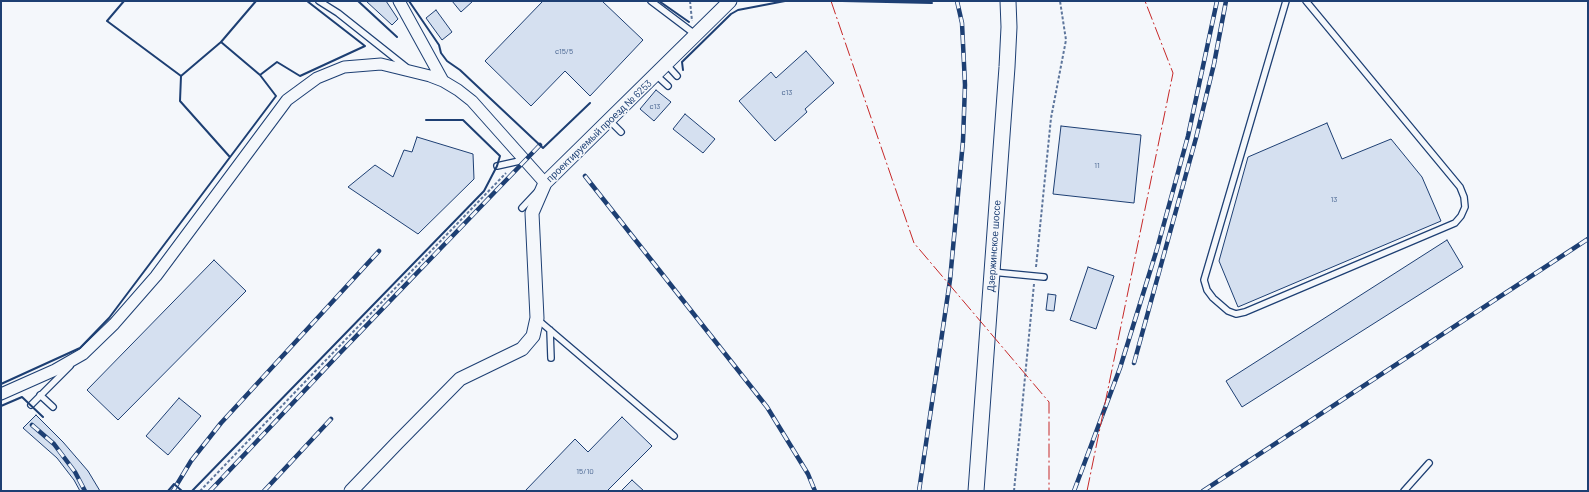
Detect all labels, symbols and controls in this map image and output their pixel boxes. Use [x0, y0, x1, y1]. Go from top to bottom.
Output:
house number: с15/5 [555, 46, 573, 56]
street label: проектируемый проезд № 6253 [544, 77, 654, 185]
house number: с13 [782, 87, 792, 97]
house number: с13 [650, 101, 660, 111]
house number: 11 [1094, 160, 1100, 170]
house number: 13 [1331, 194, 1337, 204]
street label: Дзержинское шоссе [985, 200, 1003, 292]
house number: 15/10 [576, 466, 594, 476]

